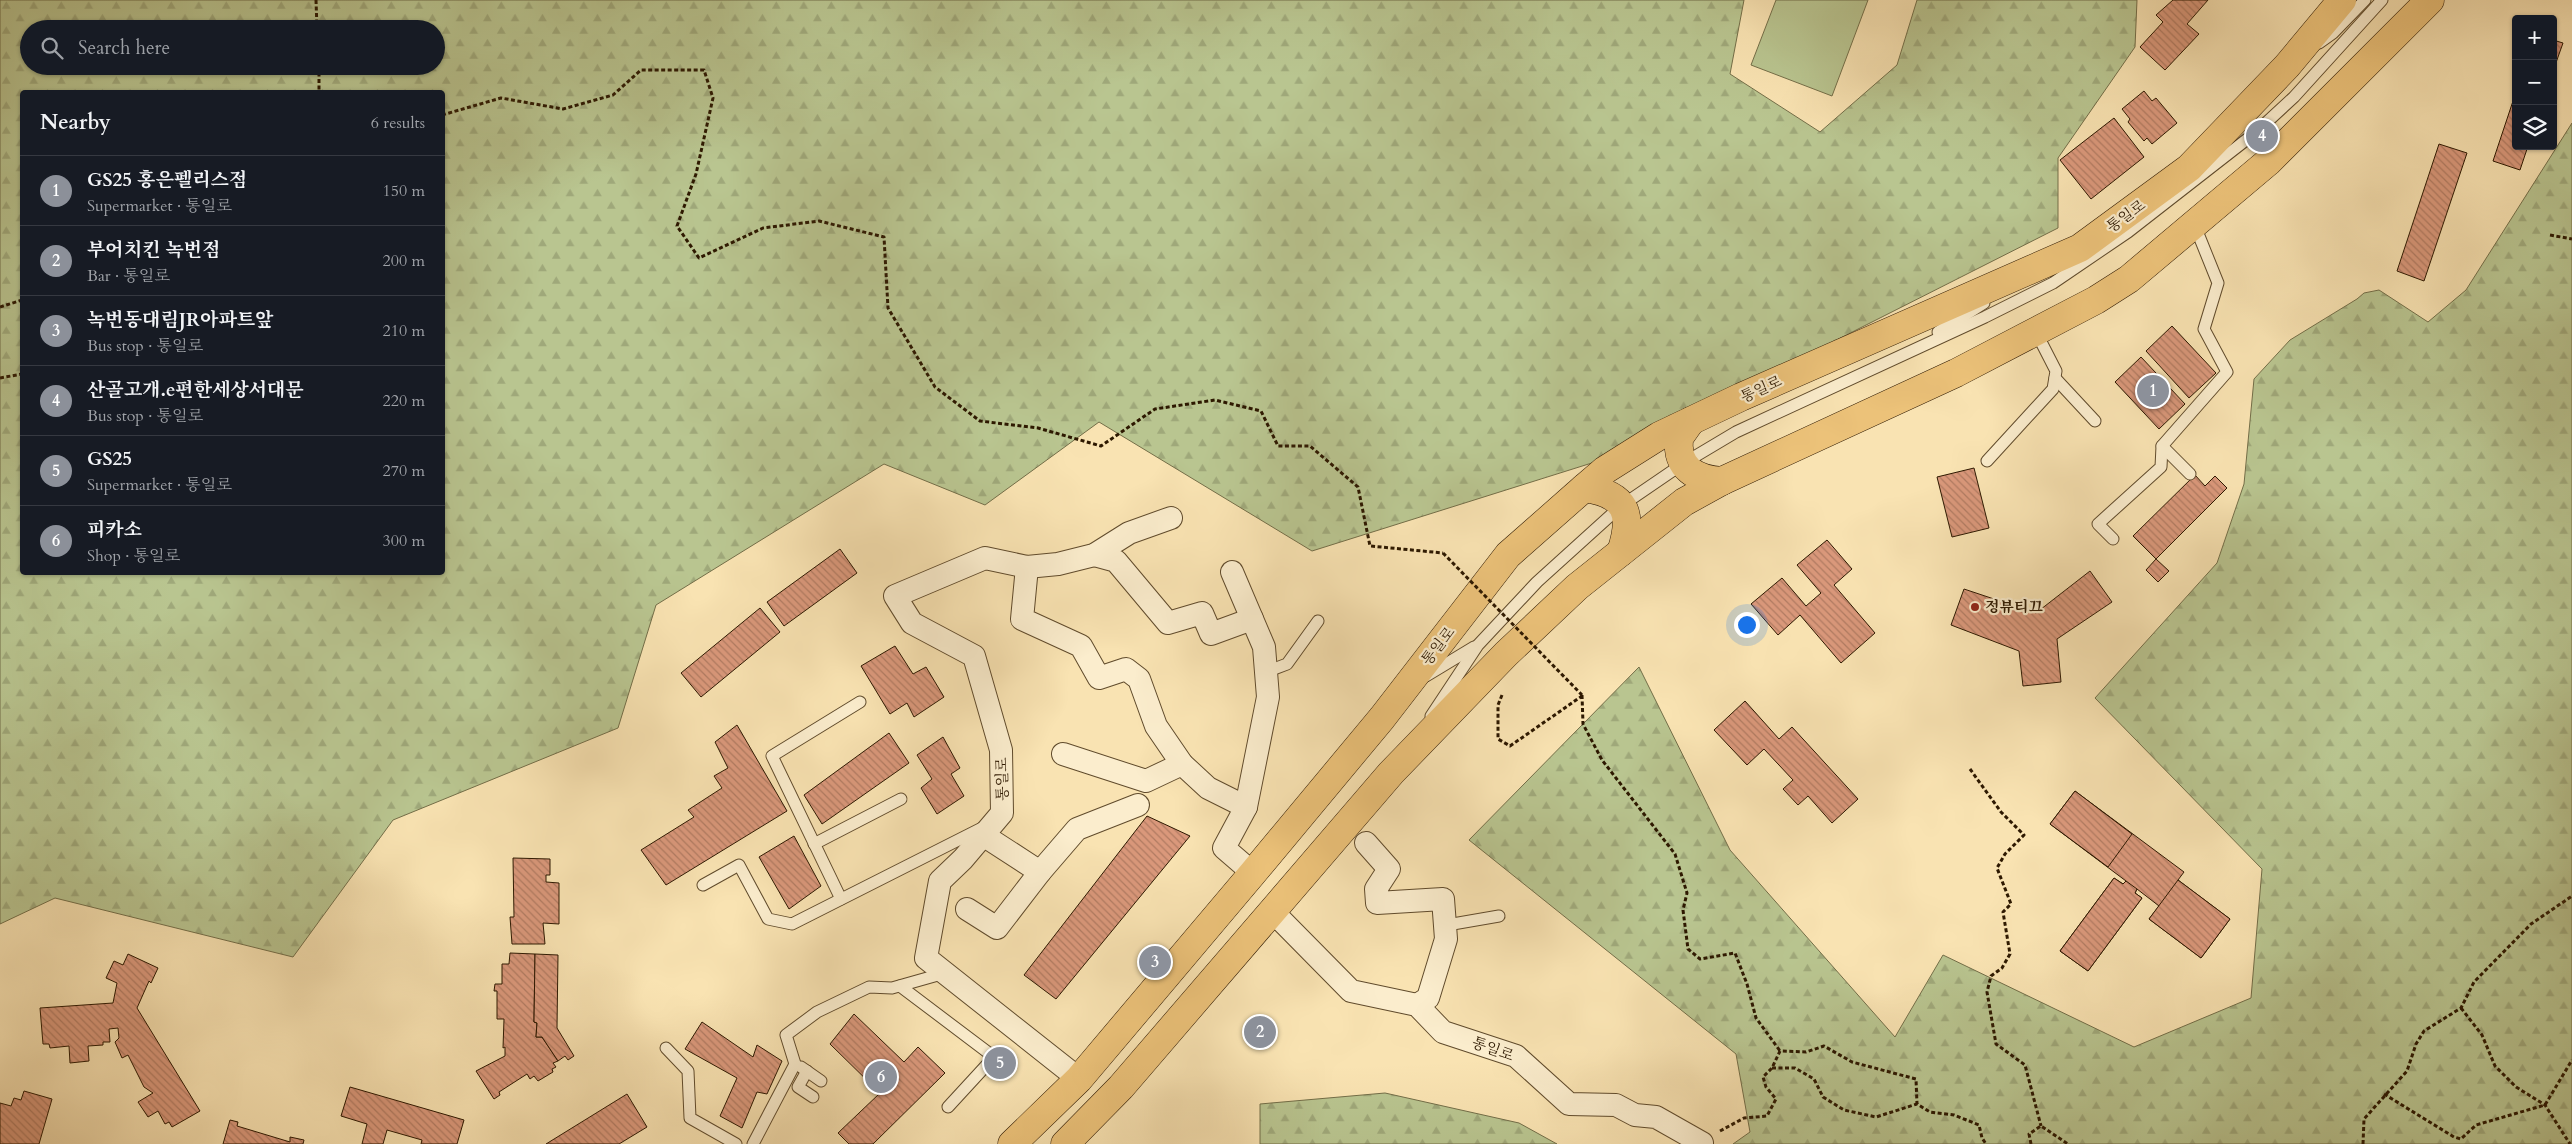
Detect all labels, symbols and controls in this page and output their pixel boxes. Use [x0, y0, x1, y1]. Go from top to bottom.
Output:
map controls [2512, 15, 2557, 150]
button: + [2512, 15, 2557, 60]
search box [20, 20, 445, 75]
icon: search [38, 34, 66, 62]
text: Search here [78, 35, 170, 61]
button: − [2512, 60, 2557, 105]
button: layers [2512, 105, 2557, 150]
text: Nearby [40, 108, 111, 137]
text: 6 results [371, 112, 425, 134]
pin: 4 [2246, 117, 2278, 155]
text: GS25 홍은펠리스점 [87, 167, 247, 193]
text: 1 [52, 180, 60, 202]
text: 150 m [383, 180, 425, 202]
text: Supermarket · 통일로 [87, 195, 232, 217]
street label: 통일로 [2103, 195, 2150, 237]
text: 부어치킨 녹번점 [87, 237, 221, 263]
text: 2 [52, 250, 60, 272]
text: 200 m [383, 250, 425, 272]
text: Bar · 통일로 [87, 265, 170, 287]
text: 녹번동대림JR아파트앞 [87, 307, 273, 333]
text: 3 [52, 320, 60, 342]
text: 210 m [383, 320, 425, 342]
text: Bus stop · 통일로 [87, 335, 203, 357]
street label: 통일로 [1737, 371, 1785, 407]
pin: 1 [2137, 372, 2169, 410]
text: 산골고개.e편한세상서대문 [87, 377, 304, 403]
text: 4 [52, 390, 60, 412]
text: 220 m [383, 390, 425, 412]
text: Bus stop · 통일로 [87, 405, 203, 427]
text: GS25 [87, 446, 132, 472]
text: 5 [52, 460, 60, 482]
text: 270 m [383, 460, 425, 482]
text: Supermarket · 통일로 [87, 474, 232, 496]
text: 피카소 [87, 517, 142, 543]
text: 6 [52, 530, 60, 552]
text: 300 m [383, 530, 425, 552]
text: Shop · 통일로 [87, 545, 180, 567]
place label: 정뷰티끄 [1985, 597, 2043, 617]
marker: 정뷰티끄 [1969, 601, 1981, 613]
your location [1734, 612, 1760, 638]
street label: 통일로 [1417, 622, 1460, 669]
street label: 통일로 [992, 757, 1012, 801]
pin: 3 [1139, 943, 1171, 981]
pin: 2 [1244, 1013, 1276, 1051]
street label: 통일로 [1469, 1032, 1517, 1066]
pin: 5 [984, 1044, 1016, 1082]
pin: 6 [865, 1058, 897, 1096]

